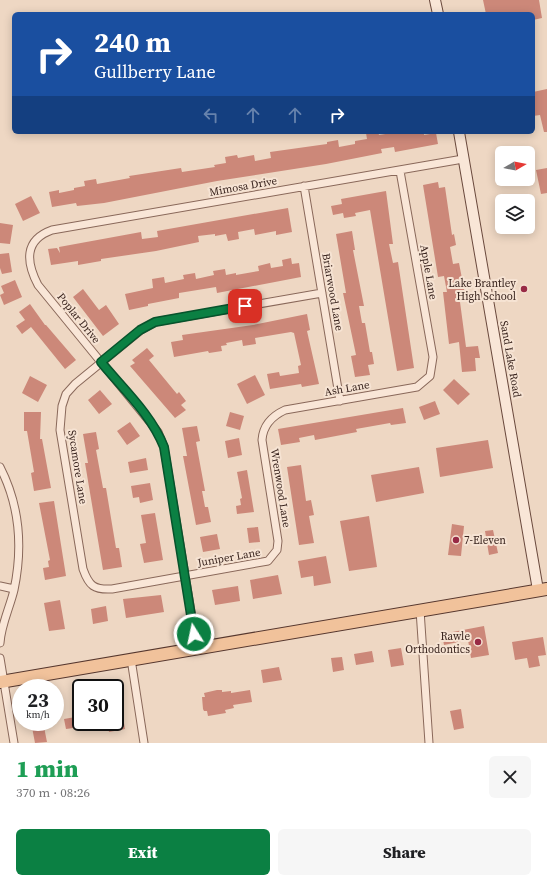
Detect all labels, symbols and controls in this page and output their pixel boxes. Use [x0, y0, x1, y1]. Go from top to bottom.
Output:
text: 240 m [94, 23, 171, 61]
icon: right [28, 28, 80, 80]
text: Gullberry Lane [94, 59, 216, 84]
icon: left [200, 104, 222, 126]
icon: ahead [242, 104, 264, 126]
icon: ahead [284, 104, 306, 126]
icon: right [326, 104, 348, 126]
north arrow [495, 146, 535, 186]
map controls [495, 146, 535, 234]
street label: Mimosa Drive [208, 173, 279, 200]
button: layers [495, 194, 535, 234]
street label: Apple Lane [416, 243, 441, 301]
street label: Briarwood Lane [318, 252, 347, 332]
place label: Lake Brantley High School [448, 276, 516, 304]
marker: Lake Brantley High School [519, 284, 529, 294]
pin [228, 289, 262, 323]
street label: Poplar Drive [54, 290, 104, 347]
icon: arrive [234, 295, 256, 317]
street label: Sand Lake Road [496, 320, 525, 399]
street label: Ash Lane [323, 377, 371, 400]
street label: Sycamore Lane [64, 429, 91, 506]
street label: Wrenwood Lane [267, 447, 294, 529]
place label: 7-Eleven [464, 533, 506, 548]
marker: 7-Eleven [451, 535, 461, 545]
street label: Juniper Lane [195, 545, 262, 571]
position arrow [173, 613, 215, 655]
place label: Rawle Orthodontics [405, 629, 470, 657]
marker: Rawle Orthodontics [473, 637, 483, 647]
speed limit sign: 30 [72, 679, 124, 731]
text: 23 [27, 686, 49, 714]
text: km/h [26, 708, 50, 721]
text: 1 min [16, 752, 79, 785]
button: close [489, 756, 531, 798]
text: 370 m · 08:26 [16, 784, 90, 801]
button: Exit [16, 829, 270, 875]
button: Share [278, 829, 531, 875]

